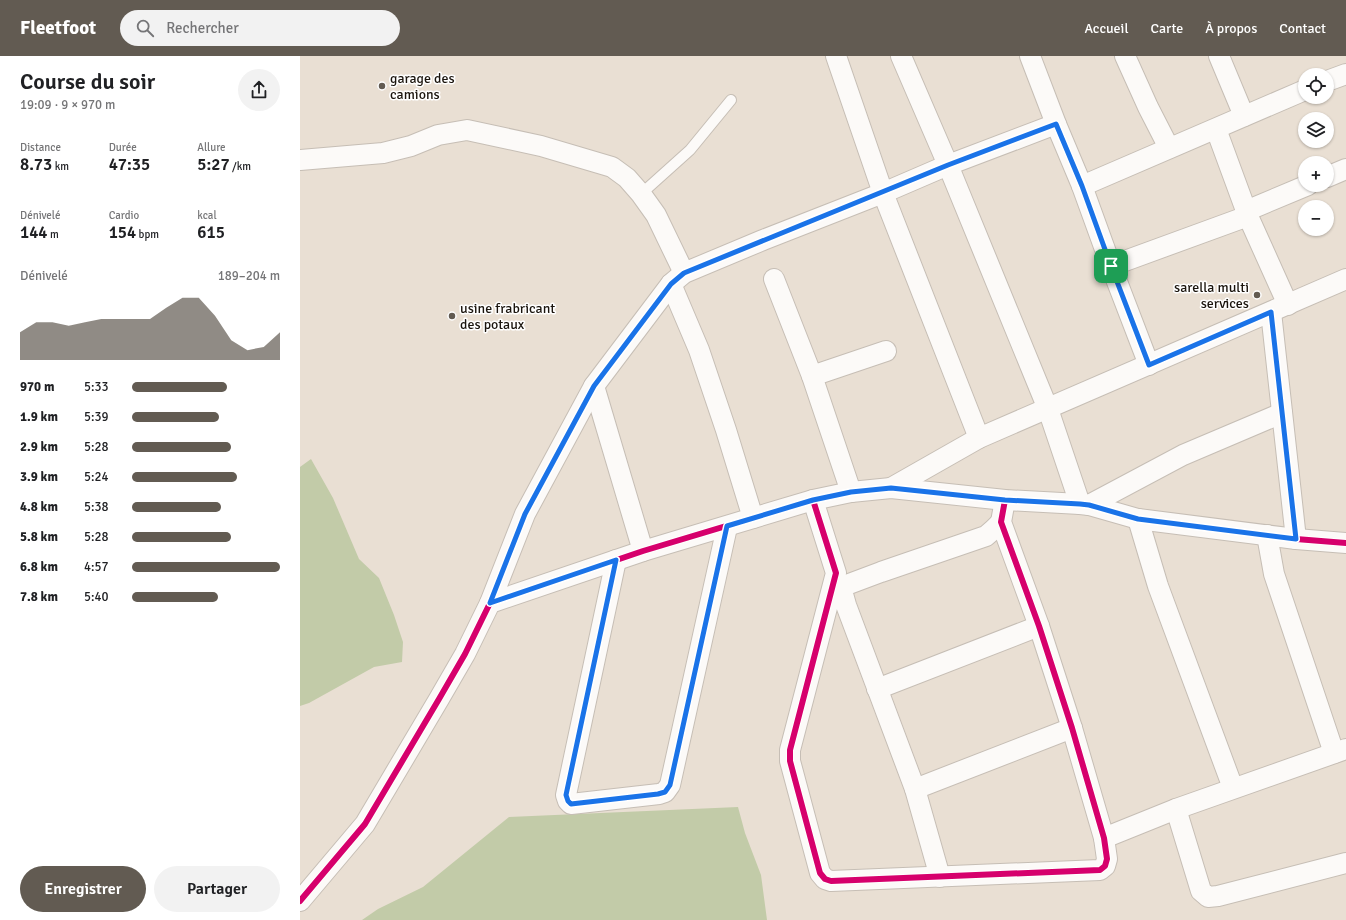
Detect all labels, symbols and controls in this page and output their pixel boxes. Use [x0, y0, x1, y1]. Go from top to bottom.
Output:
search box [120, 10, 400, 46]
text: Fleetfoot [20, 16, 96, 40]
icon: search [134, 17, 156, 39]
text: Rechercher [166, 19, 239, 37]
text: Accueil [1084, 20, 1129, 37]
text: Carte [1151, 20, 1183, 37]
text: À propos [1205, 20, 1257, 37]
text: Contact [1279, 20, 1326, 37]
text: Course du soir [20, 68, 155, 95]
map controls [1298, 68, 1334, 236]
button: locate [1298, 68, 1334, 104]
button: share [238, 69, 280, 111]
place label: garage des camions [390, 70, 455, 103]
marker: garage des camions [377, 81, 387, 91]
text: 19:09 · 9 × 970 m [20, 97, 115, 113]
button: layers [1298, 112, 1334, 148]
text: Distance [20, 141, 61, 154]
text: Durée [109, 141, 137, 154]
text: Allure [197, 141, 226, 154]
text: 8.73 [20, 154, 52, 175]
text: 47:35 [109, 154, 150, 175]
text: 5:27 [197, 154, 230, 175]
button: + [1298, 156, 1334, 192]
text: km [52, 160, 69, 173]
text: /km [230, 160, 251, 173]
button: − [1298, 200, 1334, 236]
text: Dénivelé [20, 209, 61, 222]
text: Cardio [109, 209, 139, 222]
text: kcal [197, 209, 217, 222]
text: 144 [20, 222, 48, 243]
text: 154 [109, 222, 136, 243]
text: 615 [197, 222, 225, 243]
text: m [48, 228, 59, 241]
text: bpm [136, 228, 159, 241]
pin [1094, 249, 1128, 283]
icon: arrive [1100, 255, 1122, 277]
text: Dénivelé [20, 268, 68, 284]
text: 189–204 m [218, 268, 280, 284]
place label: sarella multi services [1174, 279, 1249, 312]
marker: sarella multi services [1252, 290, 1262, 300]
place label: usine frabricant des potaux [460, 300, 555, 333]
marker: usine frabricant des potaux [447, 311, 457, 321]
text: 970 m [20, 379, 54, 395]
text: 5:33 [84, 379, 109, 395]
text: 1.9 km [20, 409, 58, 425]
text: 5:39 [84, 409, 109, 425]
text: 2.9 km [20, 439, 58, 455]
text: 5:28 [84, 439, 109, 455]
text: 3.9 km [20, 469, 58, 485]
text: 5:24 [84, 469, 109, 485]
text: 4.8 km [20, 499, 58, 515]
text: 5:38 [84, 499, 109, 515]
text: 5.8 km [20, 529, 58, 545]
text: 5:28 [84, 529, 109, 545]
text: 6.8 km [20, 559, 58, 575]
text: 4:57 [84, 559, 109, 575]
text: 7.8 km [20, 589, 58, 605]
text: 5:40 [84, 589, 109, 605]
button: Enregistrer [20, 866, 146, 912]
button: Partager [154, 866, 280, 912]

